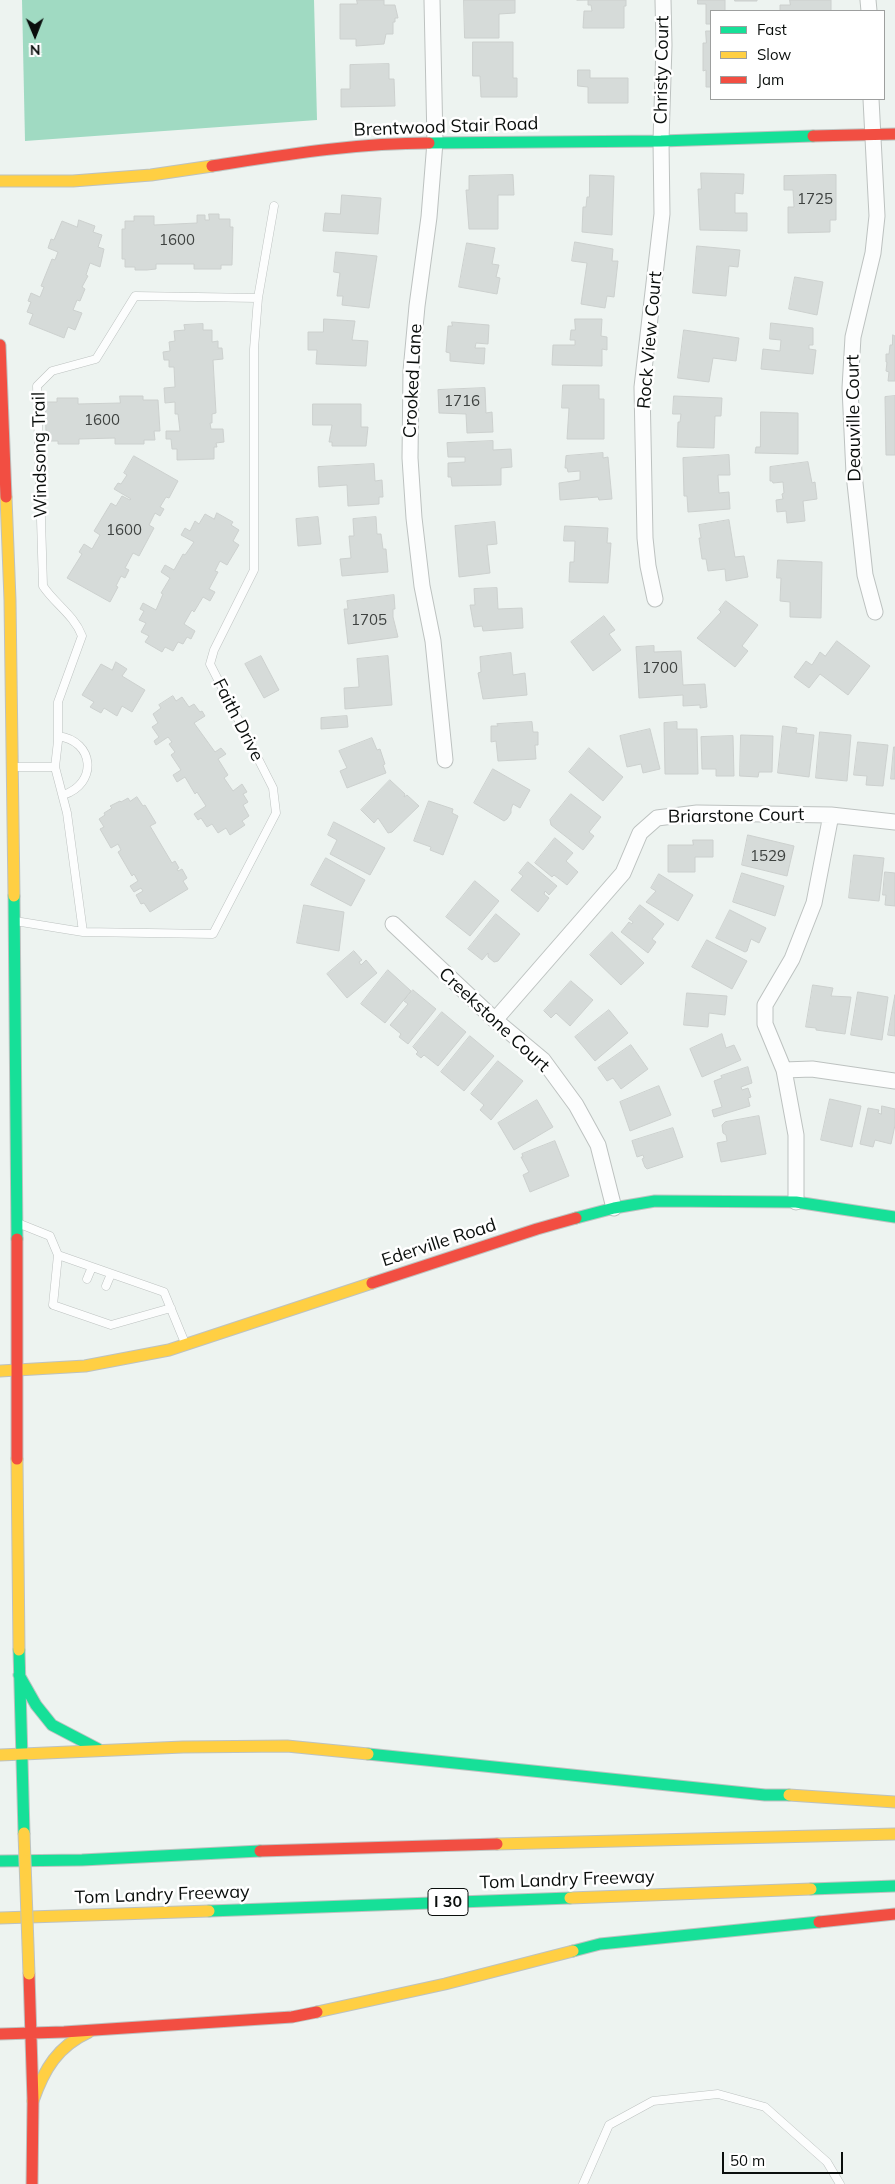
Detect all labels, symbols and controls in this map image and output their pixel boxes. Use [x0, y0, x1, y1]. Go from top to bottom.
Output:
north arrow [10, 10, 60, 60]
legend [710, 10, 885, 100]
street label: Christy Court [650, 15, 674, 125]
text: Fast [757, 20, 787, 39]
text: N [30, 41, 41, 59]
text: Slow [757, 45, 791, 64]
text: Jam [757, 70, 784, 89]
street label: Brentwood Stair Road [353, 113, 539, 141]
house number: 1725 [797, 190, 833, 208]
house number: 1600 [159, 231, 195, 249]
street label: Rock View Court [633, 270, 667, 410]
street label: Crooked Lane [399, 323, 427, 439]
street label: Deauville Court [842, 354, 866, 482]
street label: Windsong Trail [28, 392, 52, 518]
house number: 1716 [444, 392, 480, 410]
house number: 1600 [84, 411, 120, 429]
house number: 1600 [106, 521, 142, 539]
house number: 1705 [351, 611, 387, 629]
house number: 1700 [642, 659, 678, 677]
street label: Faith Drive [208, 675, 268, 765]
street label: Briarstone Court [668, 804, 804, 828]
house number: 1529 [750, 847, 786, 865]
street label: Creekstone Court [434, 963, 554, 1077]
street label: Ederville Road [379, 1214, 499, 1272]
street label: Tom Landry Freeway [479, 1866, 655, 1894]
street label: Tom Landry Freeway [74, 1881, 250, 1909]
road number: I 30 [428, 1888, 468, 1915]
scale bar [725, 2142, 846, 2174]
text: 50 m [730, 2151, 765, 2170]

